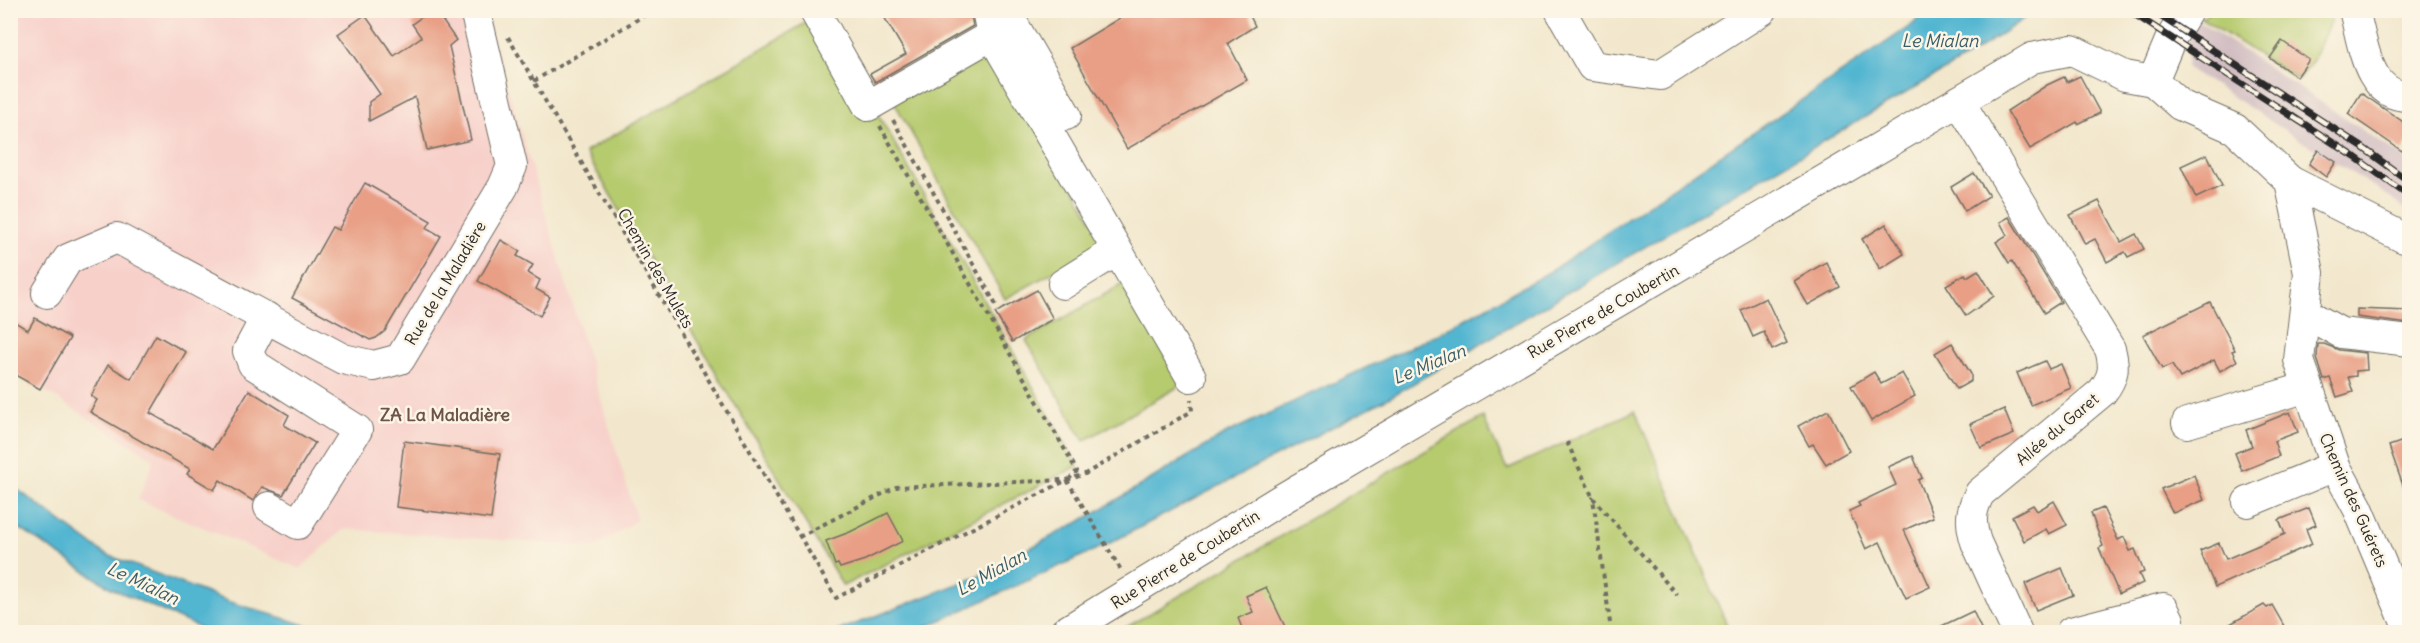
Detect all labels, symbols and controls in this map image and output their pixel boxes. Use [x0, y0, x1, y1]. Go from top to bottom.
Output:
water label: Le Mialan [1902, 29, 1979, 52]
street label: Chemin des Mulets [614, 204, 698, 332]
street label: Rue de la Maladière [400, 217, 490, 349]
street label: Rue Pierre de Coubertin [1524, 260, 1682, 362]
water label: Le Mialan [1389, 339, 1469, 389]
street label: Allée du Garet [2012, 388, 2103, 469]
district label: ZA La Maladière [380, 403, 510, 426]
street label: Chemin des Guérets [2315, 430, 2393, 570]
street label: Rue Pierre de Coubertin [1107, 505, 1263, 613]
water label: Le Mialan [952, 543, 1031, 601]
water label: Le Mialan [103, 556, 183, 610]

